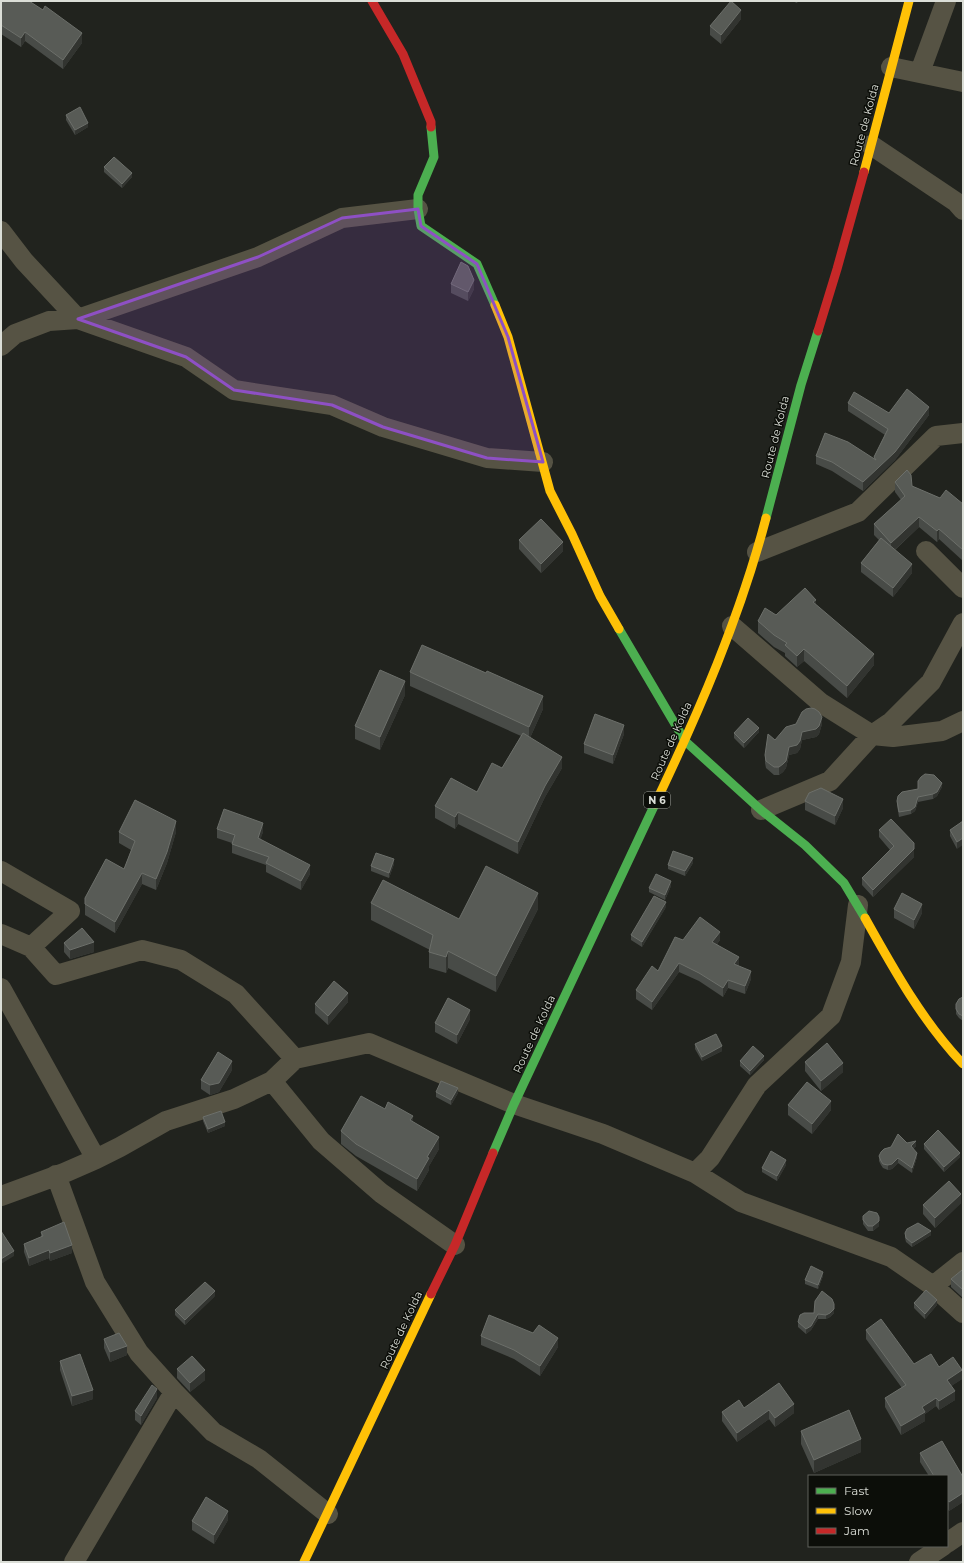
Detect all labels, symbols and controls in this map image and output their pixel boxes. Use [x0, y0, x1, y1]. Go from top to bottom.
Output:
street label: Route de Kolda [846, 82, 882, 168]
street label: Route de Kolda [758, 394, 792, 480]
street label: Route de Kolda [647, 700, 695, 782]
road number: N 6 [644, 792, 670, 808]
street label: Route de Kolda [510, 993, 558, 1075]
street label: Route de Kolda [377, 1289, 425, 1371]
legend [808, 1475, 948, 1547]
text: Fast [844, 1483, 869, 1498]
text: Slow [844, 1503, 873, 1518]
text: Jam [843, 1523, 870, 1538]

